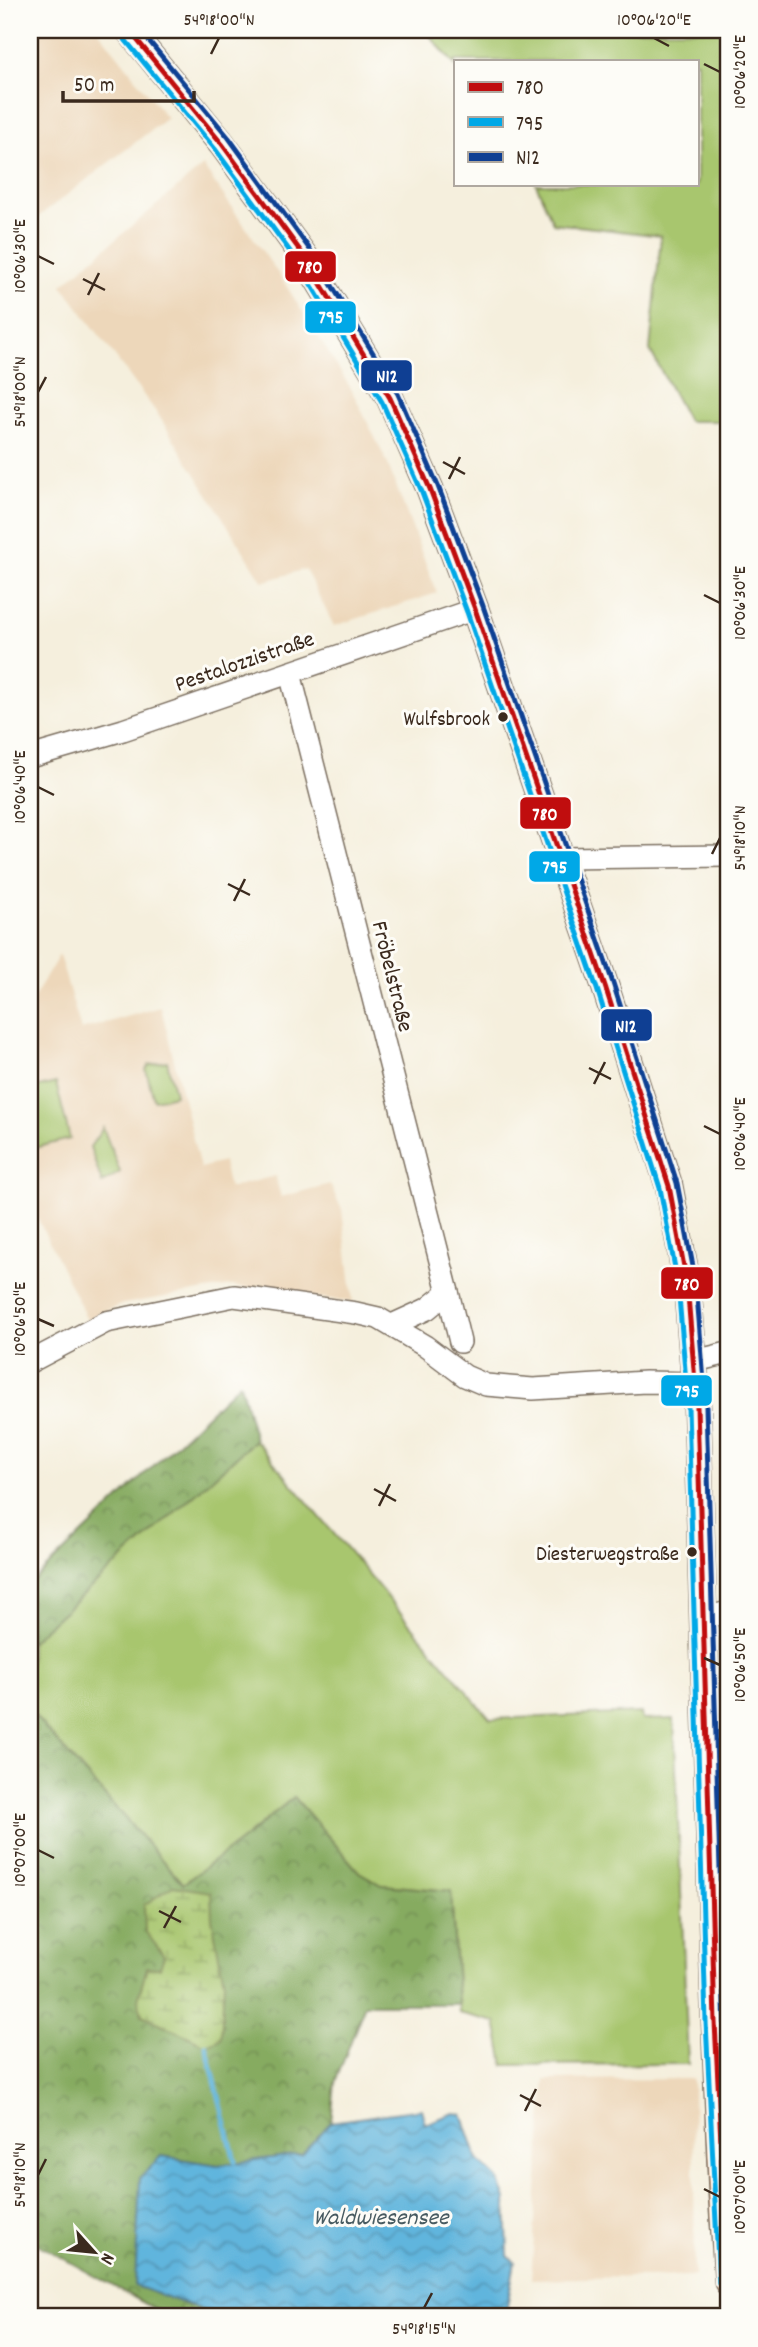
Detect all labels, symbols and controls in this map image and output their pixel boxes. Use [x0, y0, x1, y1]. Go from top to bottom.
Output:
text: 54°18'00"N [183, 9, 255, 34]
text: 10°06'20"E [617, 9, 691, 34]
text: 10°06'20"E [729, 35, 754, 109]
scale bar [63, 60, 194, 104]
legend [454, 60, 698, 186]
text: 50 m [74, 72, 114, 102]
text: 780 [516, 75, 544, 105]
text: 795 [516, 111, 543, 141]
text: N12 [516, 145, 540, 175]
text: 10°06'30"E [9, 219, 34, 293]
line badge: 780 [284, 250, 337, 283]
text: 780 [297, 256, 323, 283]
line badge: 795 [304, 300, 357, 334]
text: 795 [319, 306, 344, 333]
text: 54°18'00"N [9, 356, 34, 428]
line badge: N12 [360, 359, 413, 392]
text: N12 [376, 365, 398, 392]
text: 10°06'30"E [729, 566, 754, 640]
street label: Pestalozzistraße [171, 624, 319, 703]
place label: Wulfsbrook [403, 706, 490, 736]
marker: Wulfsbrook [496, 710, 510, 724]
text: 10°06'40"E [9, 750, 34, 824]
line badge: 780 [519, 796, 572, 830]
text: 780 [532, 803, 558, 830]
text: 54°18'10"N [729, 805, 754, 871]
line badge: 795 [528, 850, 581, 883]
text: 795 [543, 856, 568, 883]
street label: Fröbelstraße [361, 918, 420, 1036]
line badge: N12 [600, 1008, 653, 1042]
text: N12 [615, 1015, 637, 1042]
text: 10°06'40"E [729, 1097, 754, 1171]
line badge: 780 [660, 1266, 714, 1300]
text: 780 [674, 1273, 700, 1300]
text: 10°06'50"E [9, 1282, 34, 1356]
line badge: 795 [660, 1374, 713, 1407]
text: 795 [675, 1380, 700, 1407]
place label: Diesterwegstraße [536, 1541, 679, 1571]
marker: Diesterwegstraße [685, 1545, 699, 1559]
text: 10°06'50"E [729, 1628, 754, 1702]
text: 10°07'00"E [9, 1813, 34, 1887]
text: 54°18'10"N [9, 2142, 34, 2208]
text: 10°07'00"E [729, 2160, 754, 2234]
water label: Waldwiesensee [313, 2202, 450, 2236]
north arrow [60, 2218, 130, 2288]
text: N [92, 2248, 120, 2268]
text: 54°18'15"N [392, 2318, 456, 2343]

